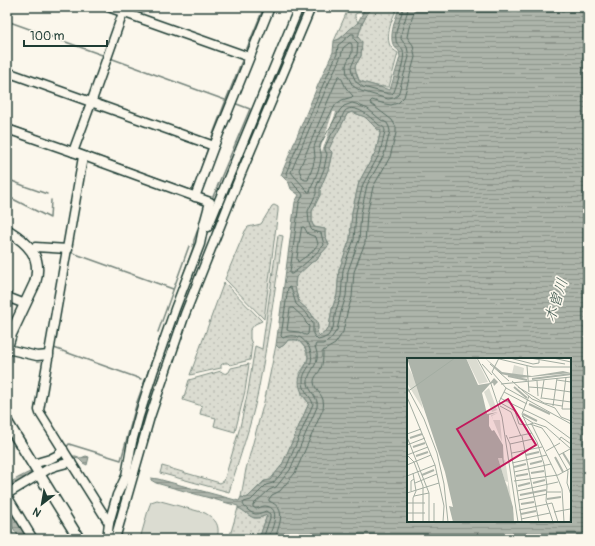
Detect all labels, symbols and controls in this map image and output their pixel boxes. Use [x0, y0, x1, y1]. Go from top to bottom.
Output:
scale bar [24, 22, 107, 48]
text: 100 m [30, 29, 65, 44]
water label: 木曽川 [540, 276, 572, 324]
inset map [407, 358, 571, 522]
north arrow [22, 484, 62, 524]
text: N [30, 504, 44, 520]

